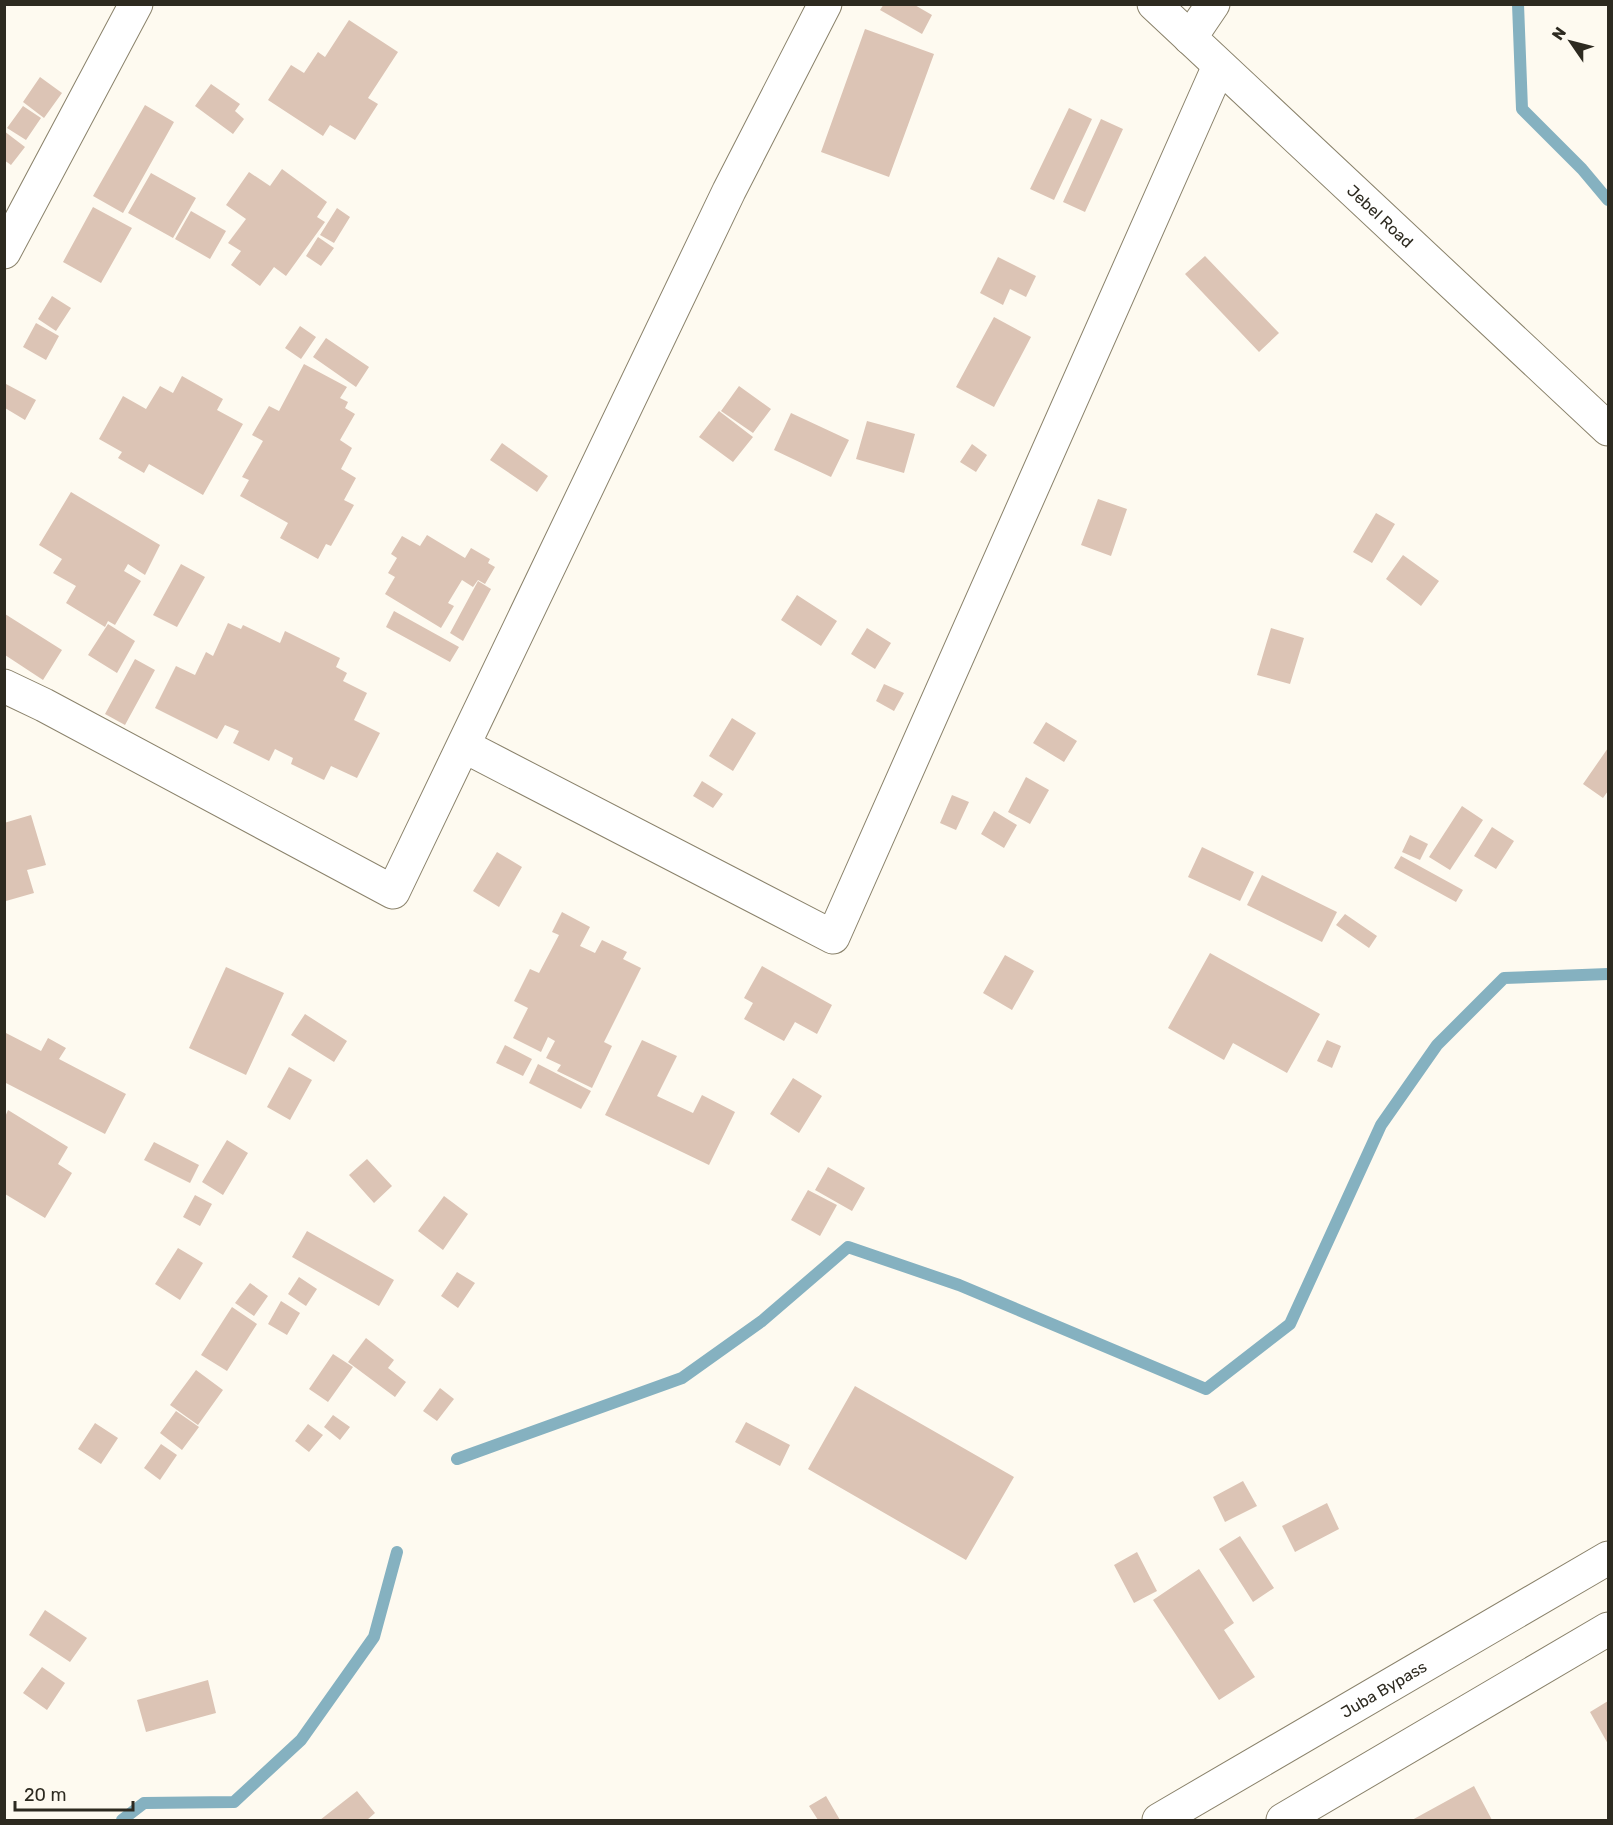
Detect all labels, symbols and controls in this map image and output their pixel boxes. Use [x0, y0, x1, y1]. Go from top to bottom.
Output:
north arrow [1541, 12, 1601, 72]
text: N [1548, 24, 1570, 44]
street label: Jebel Road [1343, 180, 1417, 251]
street label: Juba Bypass [1337, 1656, 1430, 1721]
scale bar [15, 1774, 134, 1812]
text: 20 m [24, 1784, 66, 1806]

